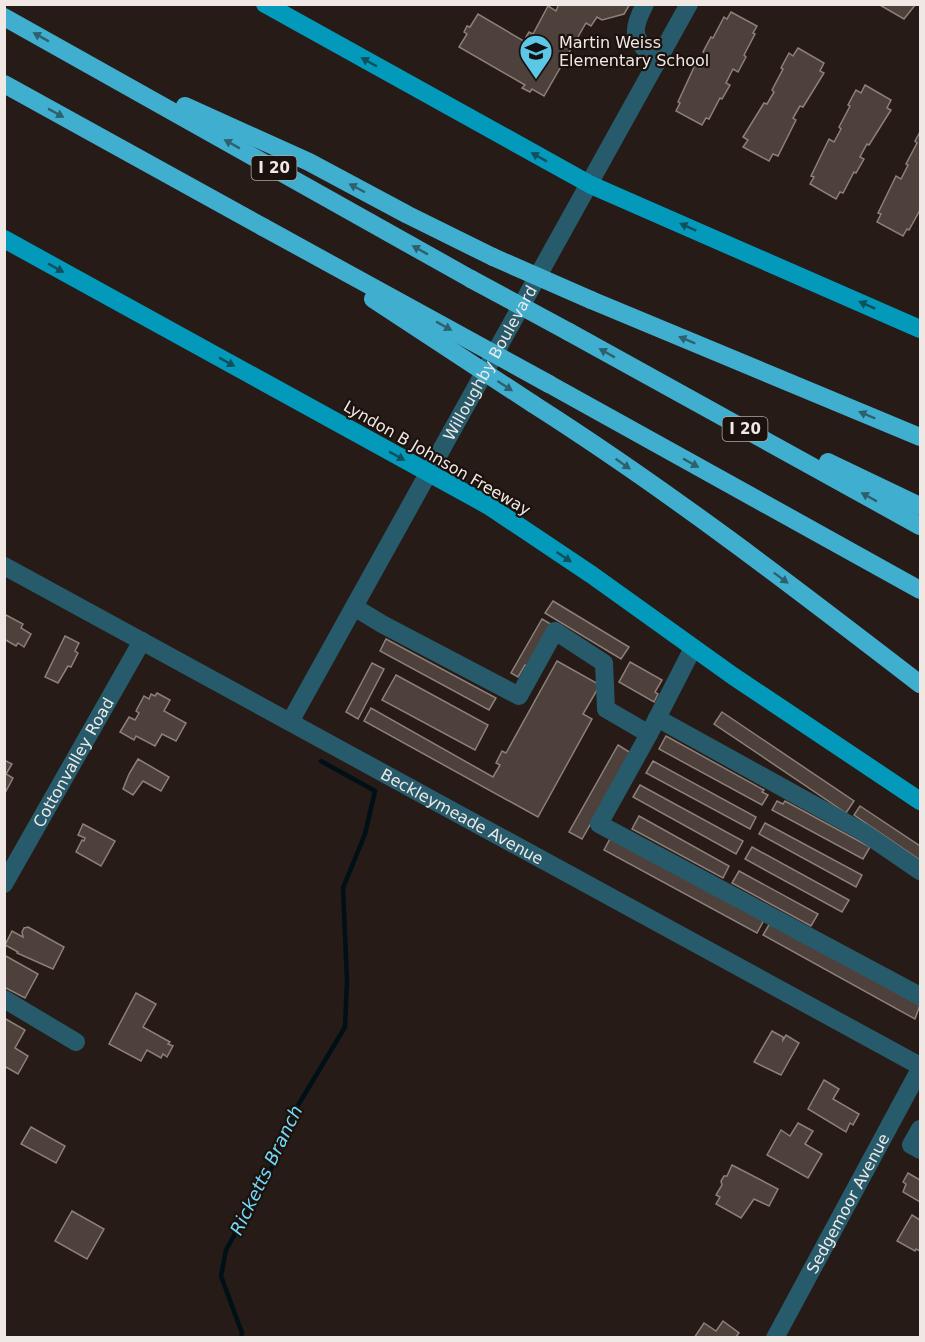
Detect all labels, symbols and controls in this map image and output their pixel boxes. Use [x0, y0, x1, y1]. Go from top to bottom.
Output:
one-way arrow [32, 32, 49, 42]
school or university icon: Martin Weiss Elementary School [518, 33, 554, 80]
place label: Martin Weiss Elementary School [559, 33, 709, 70]
one-way arrow [361, 56, 377, 67]
one-way arrow [48, 107, 64, 118]
one-way arrow [223, 139, 240, 149]
one-way arrow [531, 152, 548, 162]
road number: I 20 [252, 156, 296, 180]
one-way arrow [348, 183, 365, 193]
one-way arrow [680, 223, 697, 232]
one-way arrow [411, 245, 428, 255]
one-way arrow [48, 263, 65, 273]
street label: Willoughby Boulevard [439, 282, 540, 444]
one-way arrow [858, 300, 876, 310]
one-way arrow [435, 321, 452, 331]
one-way arrow [678, 335, 695, 344]
one-way arrow [598, 348, 615, 358]
one-way arrow [218, 357, 235, 367]
one-way arrow [497, 381, 513, 392]
street label: Lyndon B Johnson Freeway [340, 397, 534, 519]
one-way arrow [857, 410, 875, 420]
road number: I 20 [722, 417, 768, 441]
one-way arrow [389, 451, 406, 461]
one-way arrow [615, 458, 631, 469]
one-way arrow [683, 458, 700, 468]
one-way arrow [861, 492, 877, 503]
one-way arrow [556, 551, 572, 562]
one-way arrow [773, 572, 789, 584]
street label: Cottonvalley Road [29, 694, 118, 831]
street label: Beckleymeade Avenue [378, 764, 547, 868]
water label: Ricketts Branch [226, 1102, 306, 1238]
street label: Sedgemoor Avenue [802, 1130, 893, 1277]

